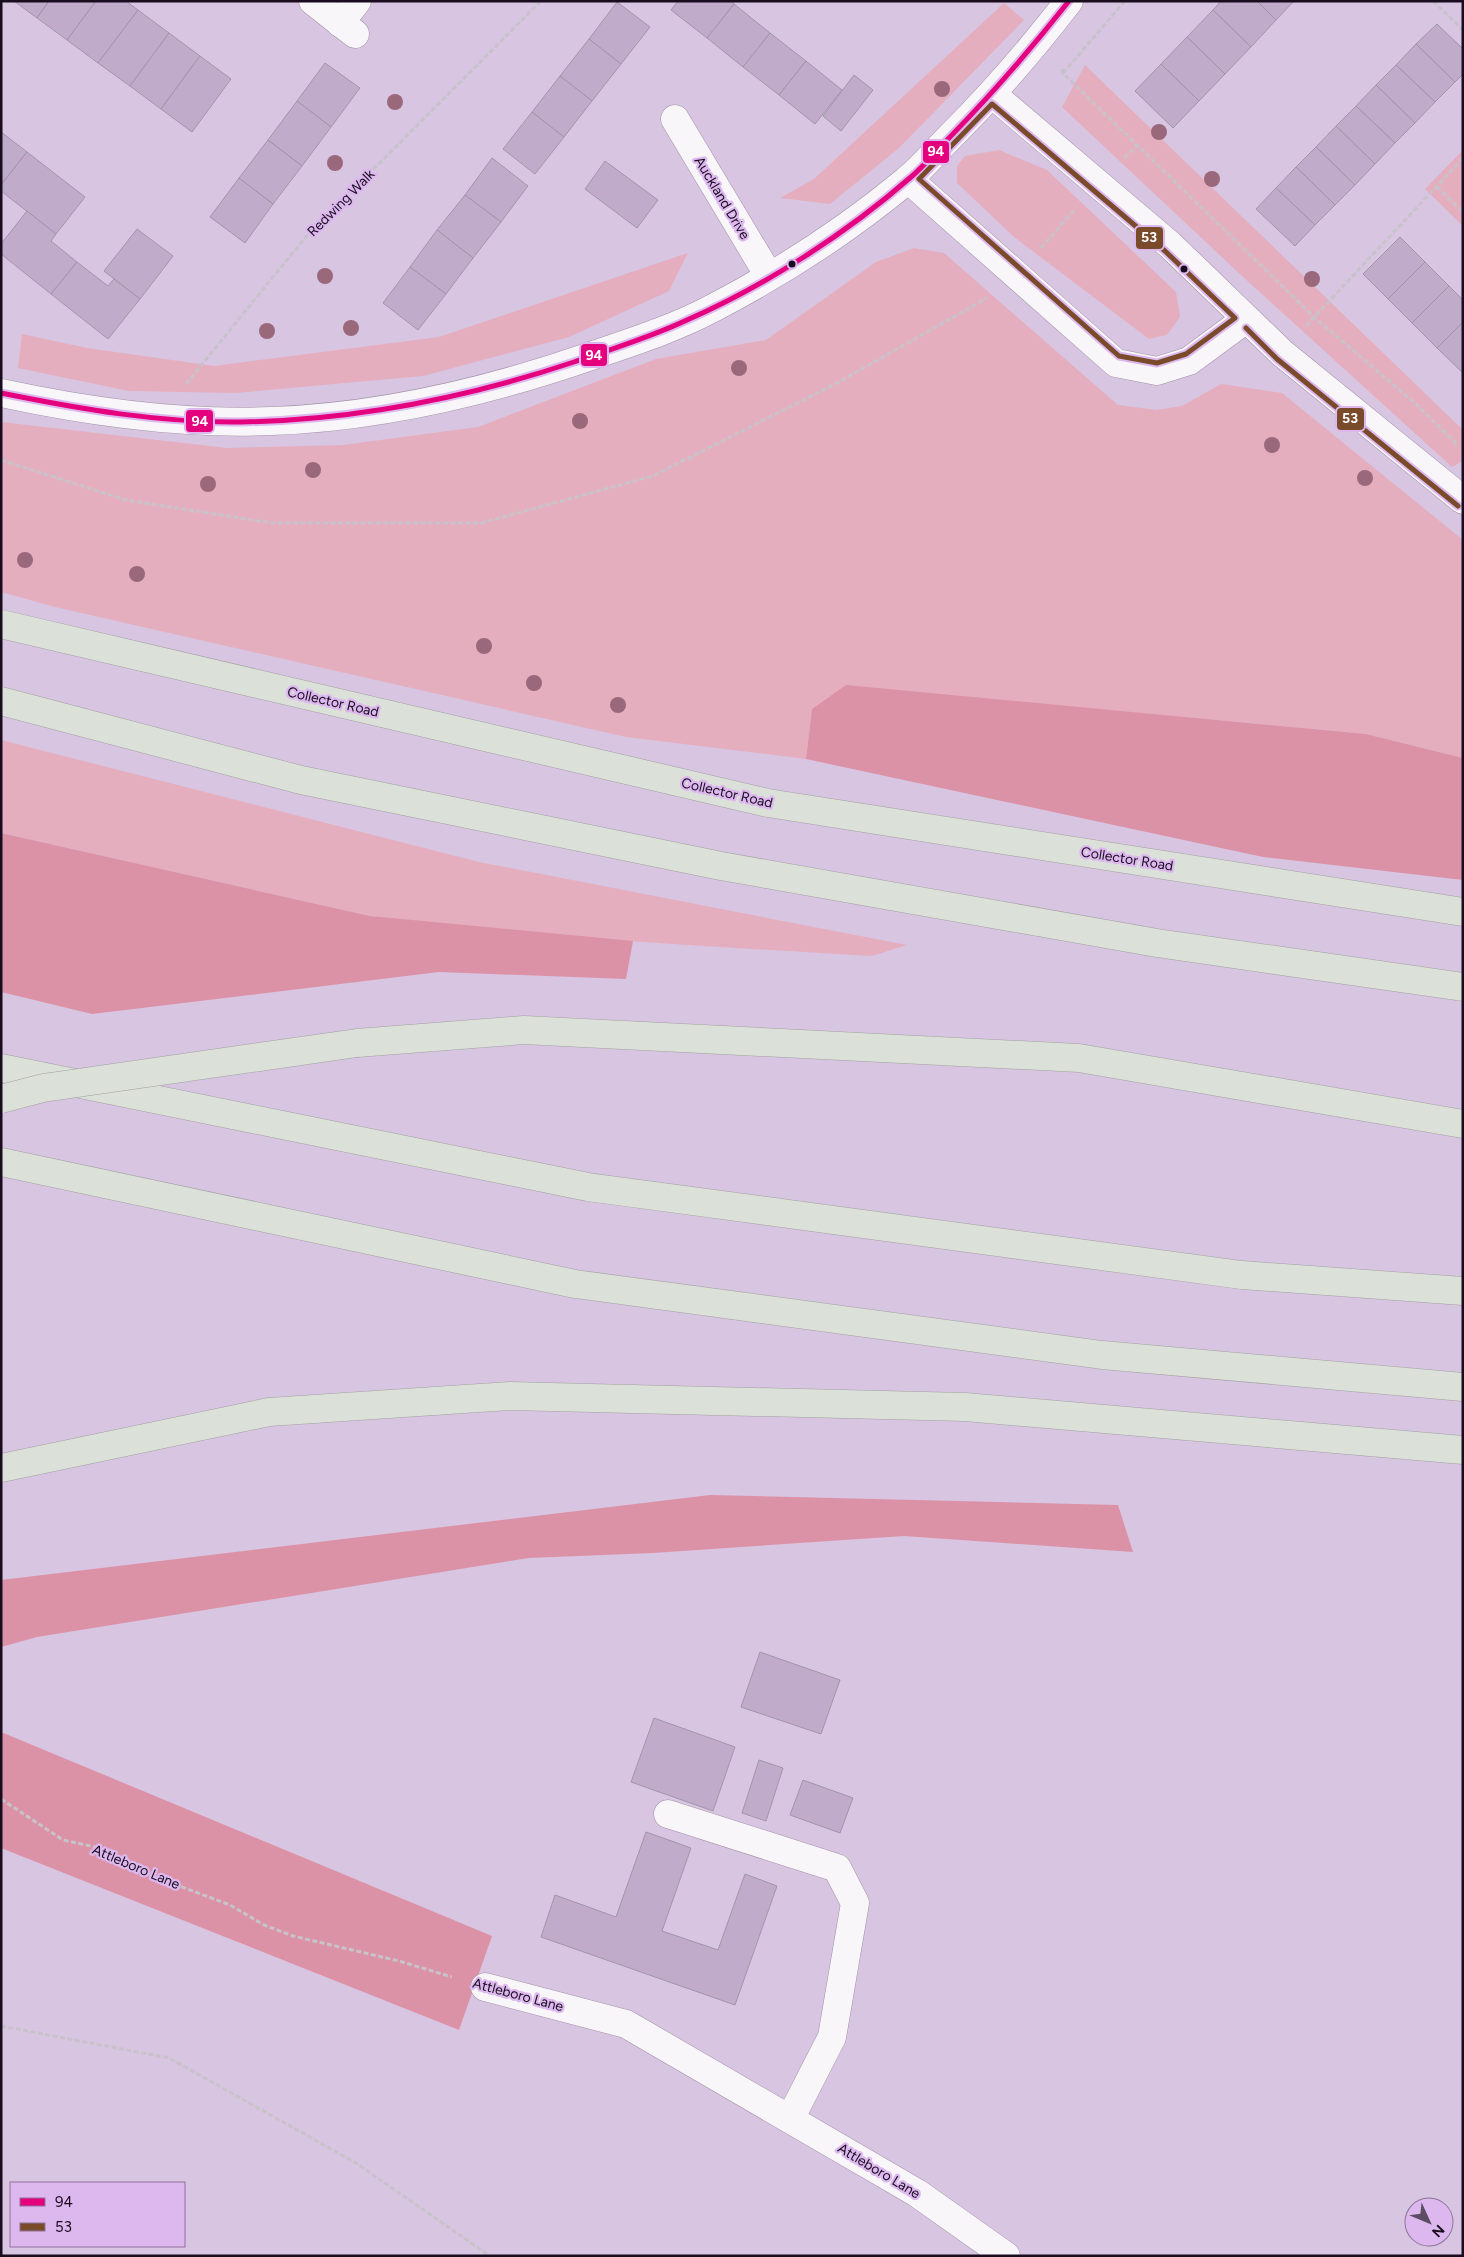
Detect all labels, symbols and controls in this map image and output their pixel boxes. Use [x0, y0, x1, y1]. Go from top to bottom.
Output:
line badge: 94 [922, 140, 950, 164]
text: 94 [928, 143, 945, 160]
street label: Auckland Drive [691, 153, 754, 243]
street label: Redwing Walk [304, 166, 378, 240]
line badge: 53 [1135, 226, 1164, 250]
text: 53 [1141, 229, 1157, 246]
unlabelled marker [787, 259, 797, 269]
unlabelled marker [1179, 264, 1189, 274]
line badge: 94 [580, 343, 608, 367]
text: 94 [586, 347, 603, 364]
line badge: 53 [1336, 407, 1365, 431]
line badge: 94 [185, 409, 214, 433]
text: 53 [1342, 410, 1358, 427]
text: 94 [192, 413, 209, 430]
street label: Collector Road [286, 683, 380, 721]
street label: Collector Road [680, 774, 774, 812]
street label: Collector Road [1080, 843, 1174, 875]
street label: Attleboro Lane [90, 1841, 183, 1893]
street label: Attleboro Lane [471, 1975, 566, 2015]
street label: Attleboro Lane [835, 2140, 924, 2202]
legend [10, 2182, 185, 2247]
text: 94 [55, 2193, 73, 2211]
north arrow [1404, 2197, 1454, 2247]
text: 53 [55, 2218, 72, 2236]
text: N [1428, 2221, 1448, 2240]

